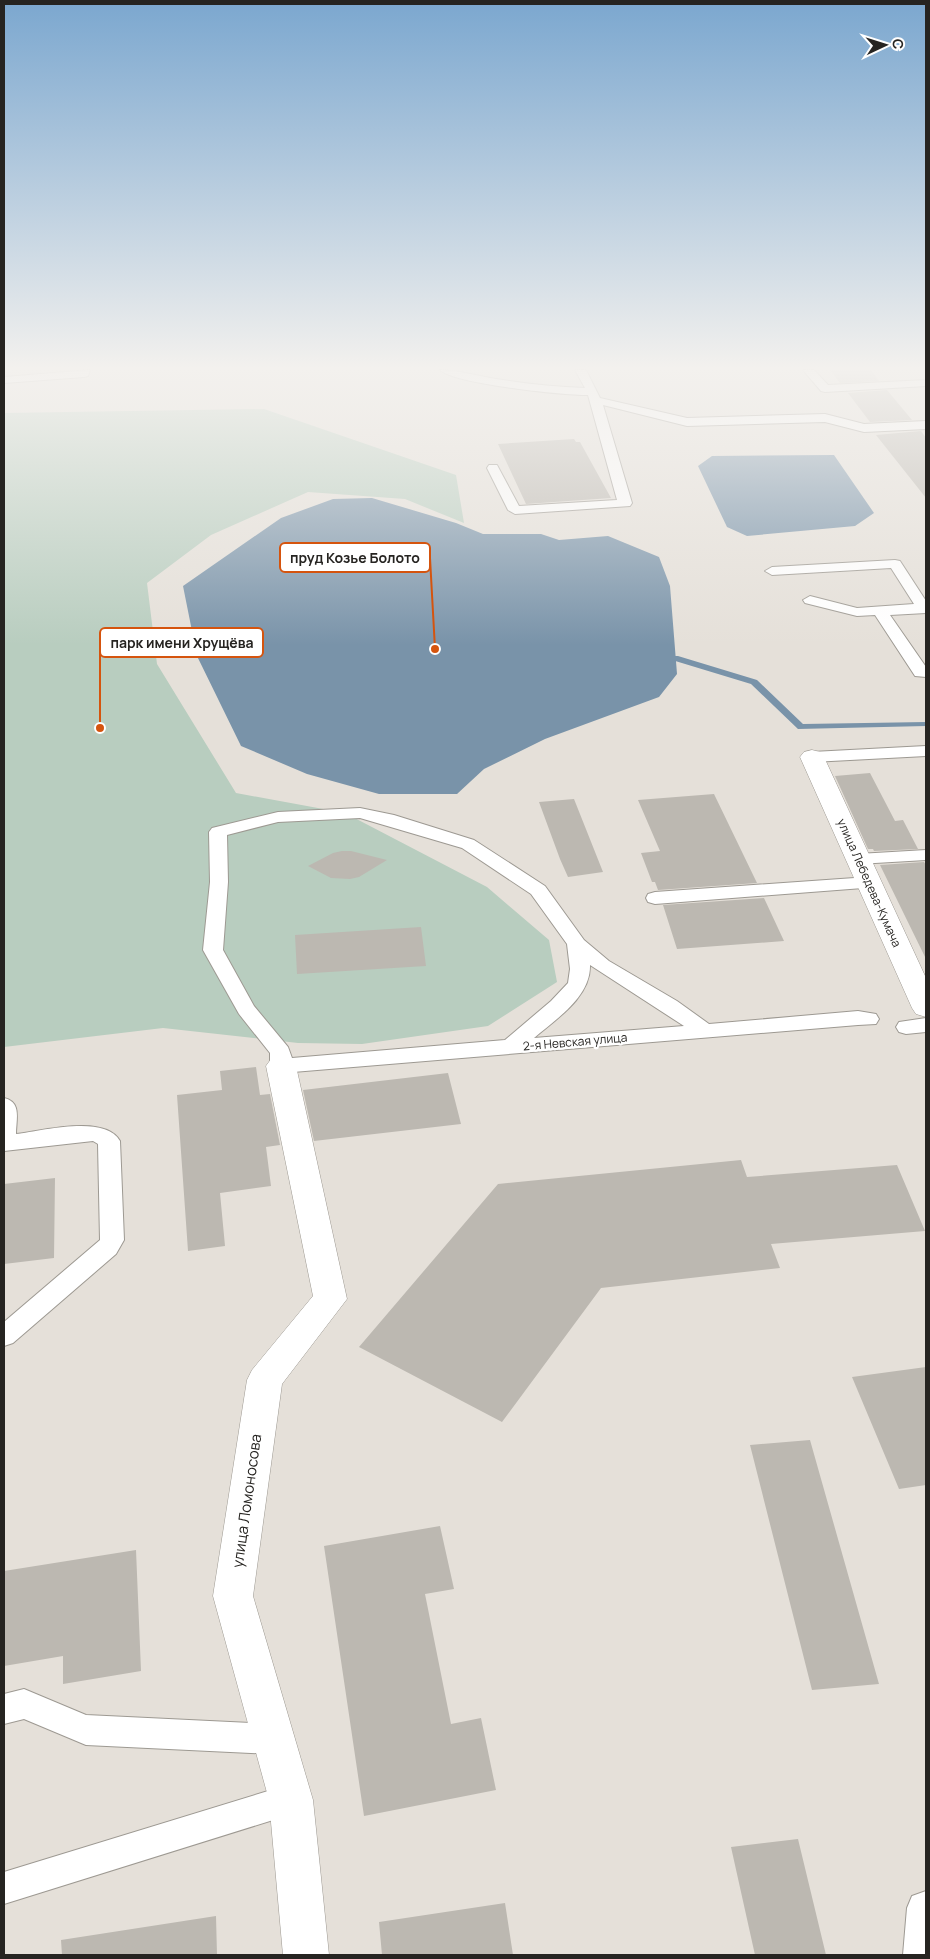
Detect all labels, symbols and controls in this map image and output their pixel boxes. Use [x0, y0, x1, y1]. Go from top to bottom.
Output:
north arrow [860, 20, 910, 70]
text: С [889, 38, 908, 50]
callout: пруд Козье Болото [280, 543, 430, 572]
text: пруд Козье Болото [290, 548, 420, 567]
callout: парк имени Хрущёва [100, 628, 263, 657]
text: парк имени Хрущёва [110, 633, 254, 652]
street label: улица Лебедева-Кумача [833, 816, 906, 950]
street label: 2-я Невская улица [522, 1028, 628, 1055]
street label: улица Ломоносова [227, 1433, 266, 1569]

